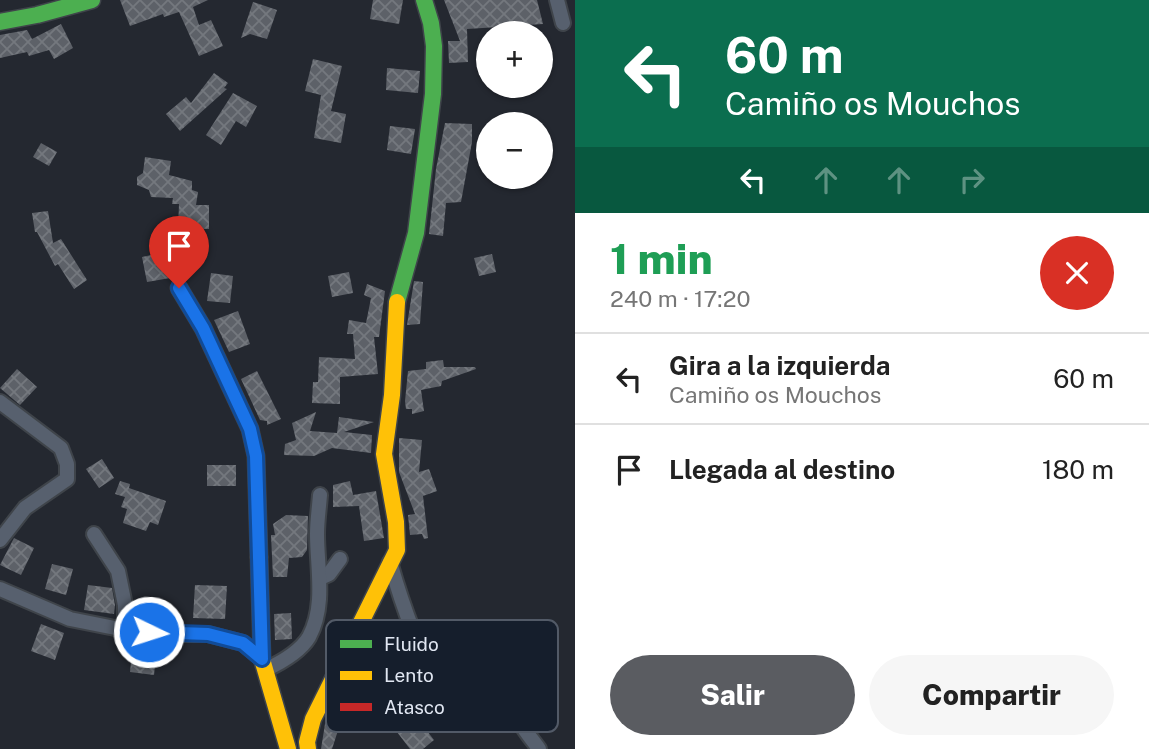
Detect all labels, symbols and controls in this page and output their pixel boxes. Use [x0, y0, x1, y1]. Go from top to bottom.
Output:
map controls [476, 21, 553, 189]
button: + [476, 21, 553, 98]
text: 60 m [725, 26, 844, 84]
icon: left [610, 28, 701, 119]
text: Camiño os Mouchos [725, 85, 1020, 122]
button: − [476, 112, 553, 189]
icon: left [734, 161, 772, 199]
icon: ahead [807, 161, 845, 199]
icon: ahead [880, 161, 918, 199]
icon: right [953, 161, 991, 199]
pin [149, 216, 209, 288]
icon: arrive [160, 227, 198, 265]
text: 1 min [610, 234, 713, 283]
button: close [1040, 236, 1114, 310]
text: 240 m · 17:20 [610, 285, 751, 312]
text: Gira a la izquierda [669, 350, 891, 381]
icon: left [610, 360, 648, 398]
text: 60 m [1053, 363, 1114, 394]
text: Camiño os Mouchos [669, 381, 881, 408]
icon: arrive [610, 451, 648, 489]
text: Llegada al destino [669, 454, 895, 485]
text: 180 m [1042, 454, 1114, 485]
position arrow [112, 595, 186, 669]
legend [326, 620, 558, 732]
text: Fluido [384, 633, 439, 655]
button: Salir [610, 655, 855, 735]
button: Compartir [869, 655, 1114, 735]
text: Lento [384, 664, 434, 686]
text: Atasco [384, 696, 445, 718]

